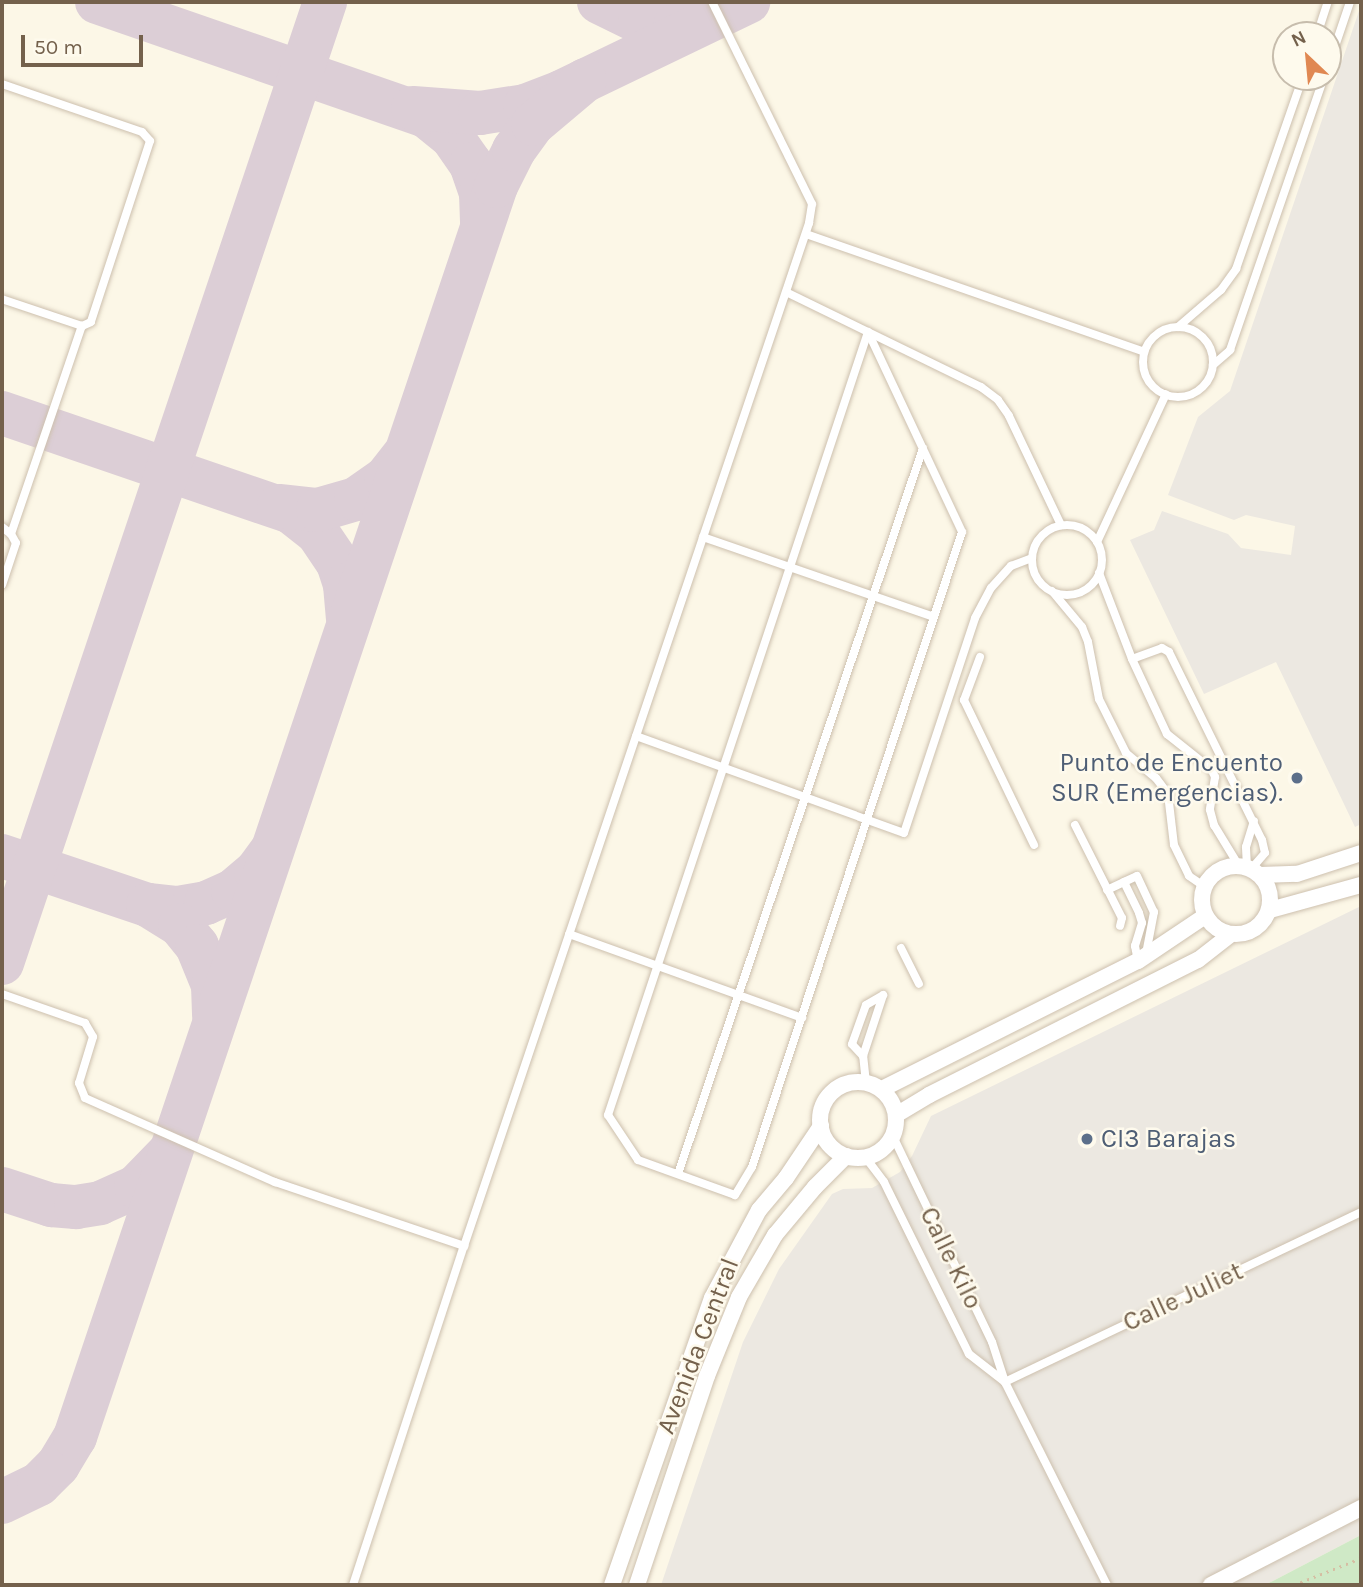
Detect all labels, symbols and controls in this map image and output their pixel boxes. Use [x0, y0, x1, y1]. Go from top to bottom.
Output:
scale bar [24, 21, 147, 65]
north arrow [1272, 21, 1342, 91]
text: N [1288, 26, 1310, 52]
text: 50 m [34, 35, 83, 59]
place label: Punto de Encuento SUR (Emergencias). [1051, 747, 1283, 808]
marker: Punto de Encuento SUR (Emergencias). [1289, 770, 1305, 786]
place label: CI3 Barajas [1101, 1123, 1236, 1155]
marker: CI3 Barajas [1079, 1131, 1095, 1147]
street label: Calle Kilo [913, 1202, 989, 1314]
street label: Avenida Central [650, 1254, 746, 1438]
street label: Calle Juliet [1118, 1256, 1248, 1338]

